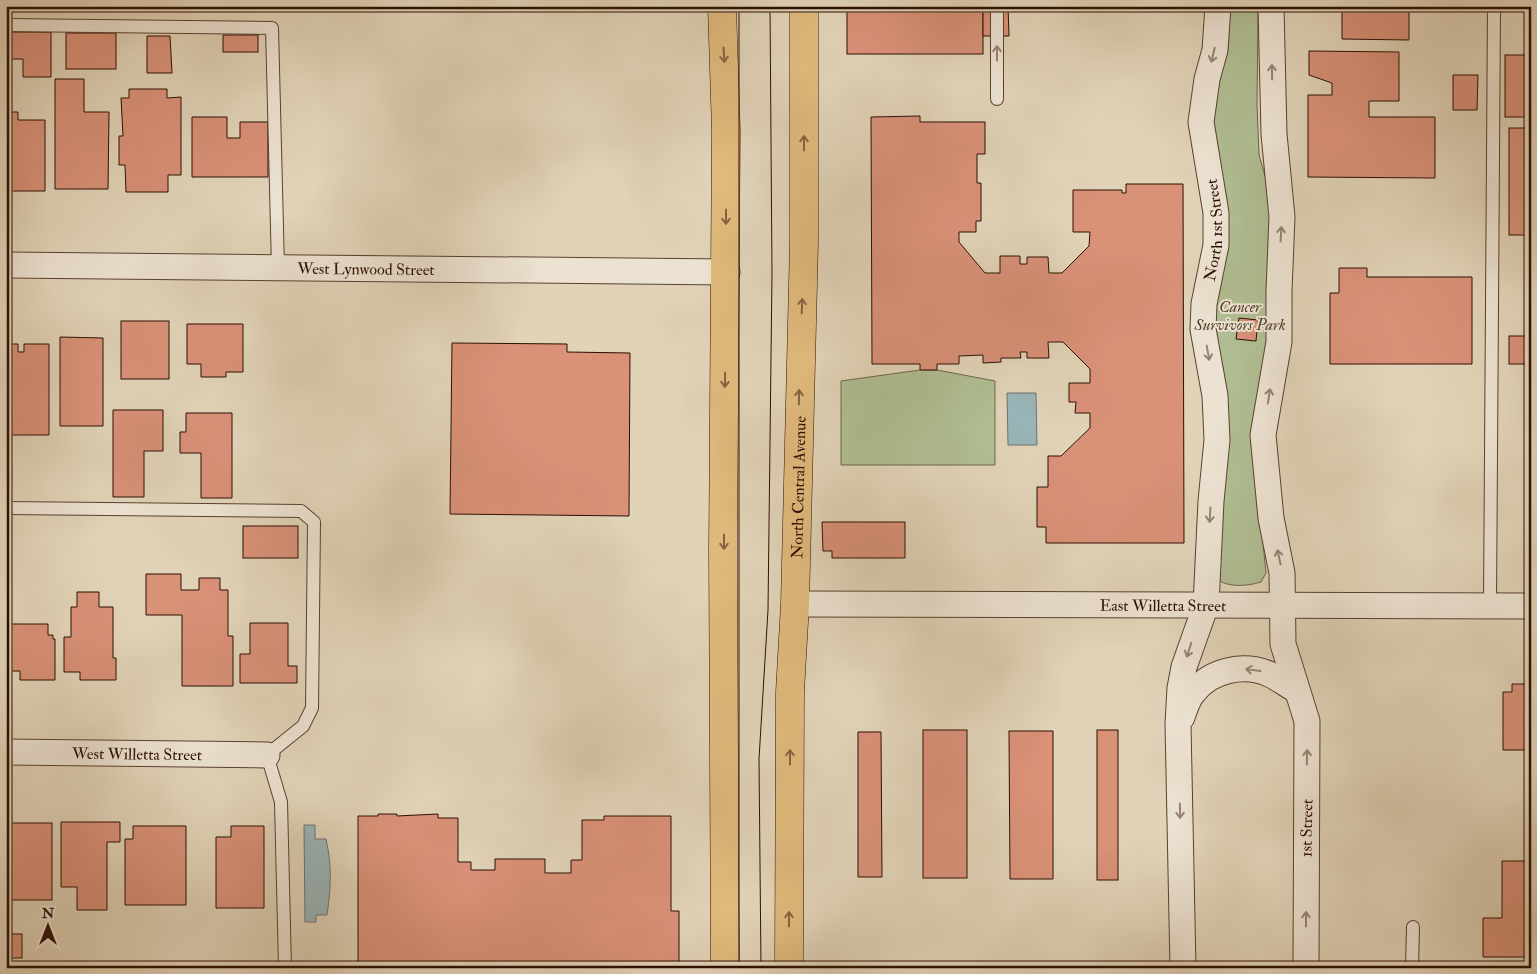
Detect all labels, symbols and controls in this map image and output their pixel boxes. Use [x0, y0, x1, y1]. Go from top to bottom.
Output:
one-way arrow [992, 45, 1002, 61]
one-way arrow [1208, 46, 1217, 62]
one-way arrow [720, 47, 729, 63]
one-way arrow [1267, 65, 1277, 81]
one-way arrow [799, 136, 809, 152]
street label: North 1st Street [1200, 177, 1228, 283]
one-way arrow [721, 209, 731, 225]
one-way arrow [1277, 227, 1286, 243]
street label: West Lynwood Street [296, 259, 435, 280]
park label: Cancer Survivors Park [1194, 297, 1286, 335]
one-way arrow [797, 298, 807, 314]
one-way arrow [1203, 345, 1213, 361]
one-way arrow [720, 372, 730, 388]
one-way arrow [1265, 388, 1275, 404]
one-way arrow [795, 390, 804, 406]
street label: North Central Avenue [787, 415, 811, 559]
one-way arrow [1206, 506, 1215, 522]
one-way arrow [719, 534, 728, 550]
one-way arrow [1273, 549, 1283, 565]
street label: East Willetta Street [1100, 596, 1226, 616]
one-way arrow [1184, 642, 1194, 658]
one-way arrow [1245, 665, 1261, 675]
street label: West Willetta Street [71, 744, 202, 765]
one-way arrow [785, 749, 795, 765]
one-way arrow [1302, 749, 1312, 765]
street label: 1st Street [1296, 799, 1318, 857]
one-way arrow [1175, 803, 1185, 819]
north arrow [22, 902, 72, 952]
text: N [41, 905, 55, 922]
one-way arrow [784, 911, 794, 928]
one-way arrow [1301, 911, 1311, 928]

